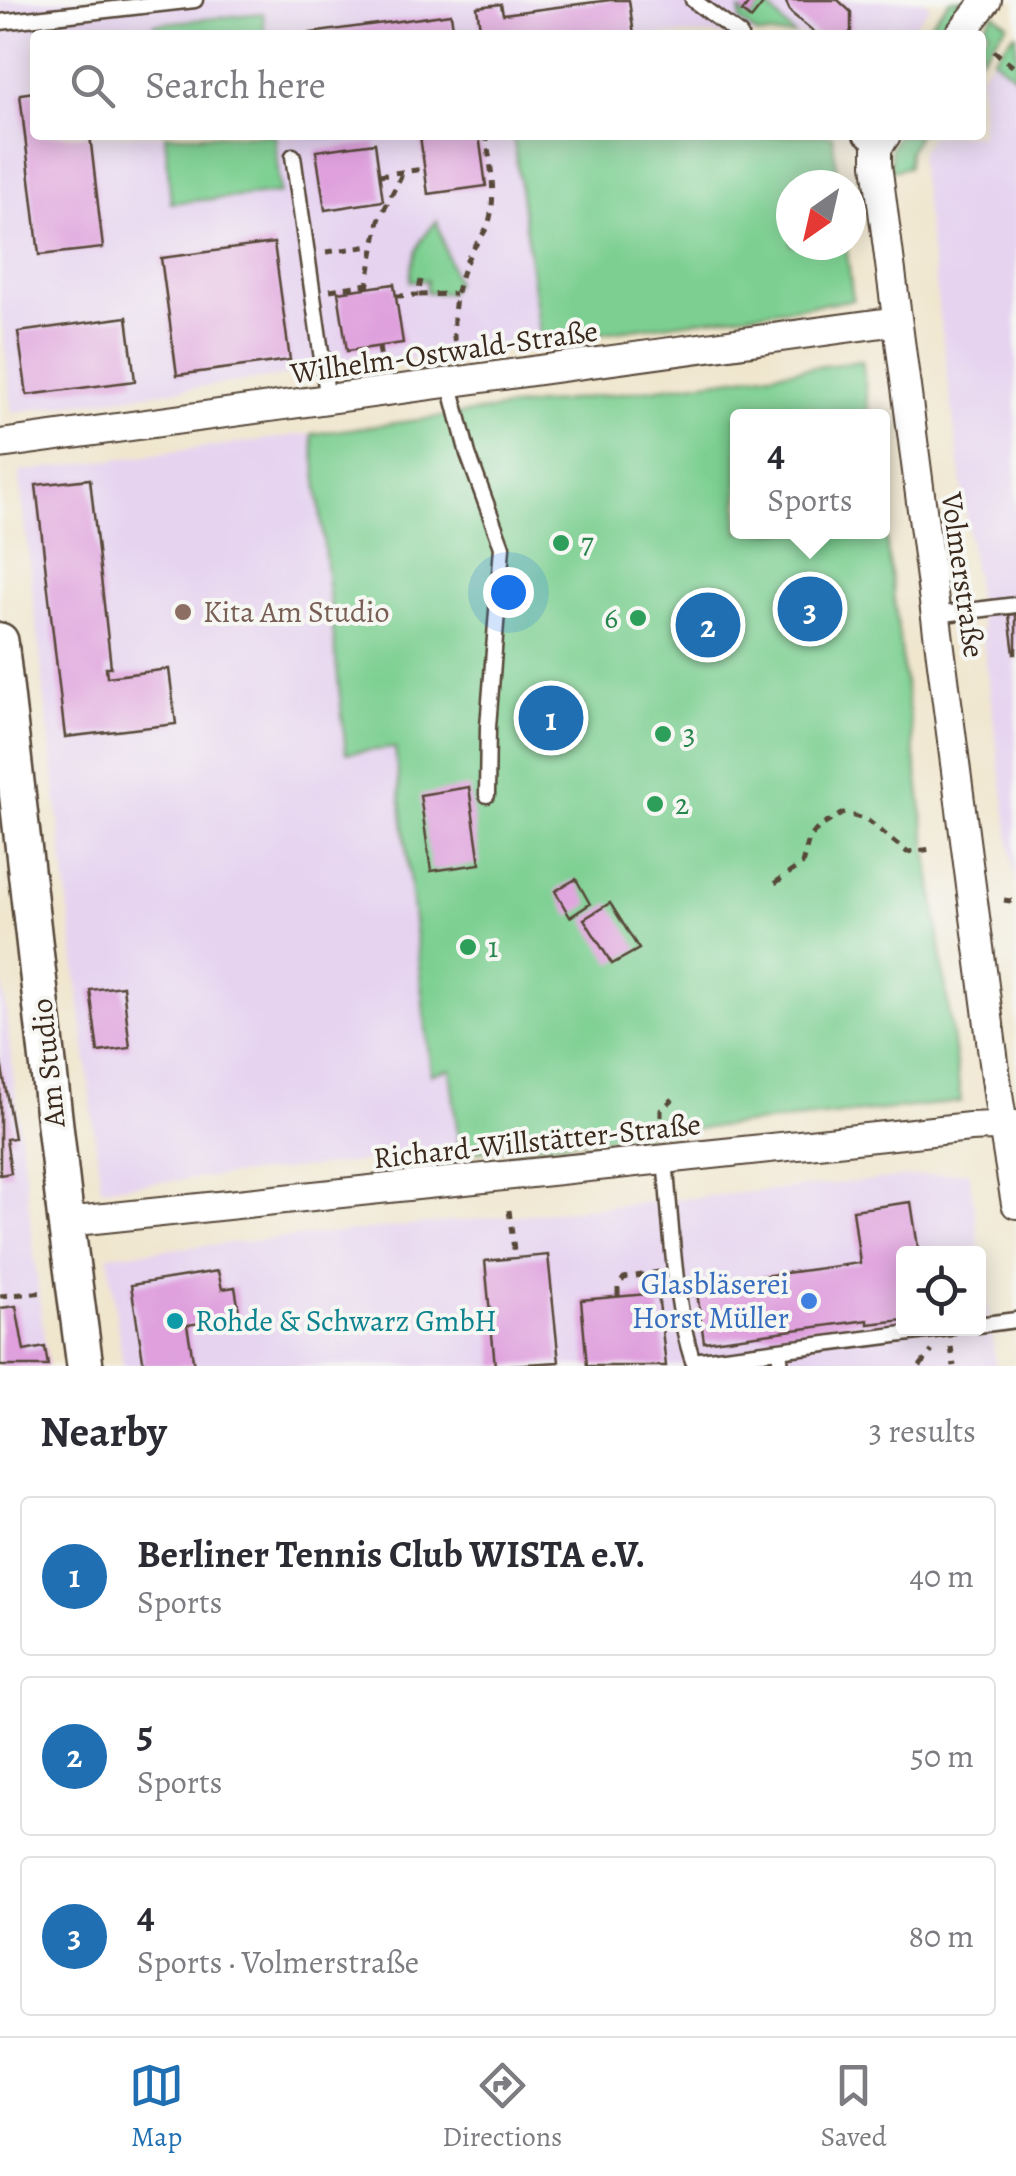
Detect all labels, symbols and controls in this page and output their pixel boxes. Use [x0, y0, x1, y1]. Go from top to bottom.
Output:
search box [30, 30, 986, 140]
icon: search [65, 58, 120, 113]
text: Search here [145, 59, 326, 111]
north arrow [776, 170, 866, 260]
street label: Wilhelm-Ostwald-Straße [287, 311, 600, 394]
popup [730, 409, 890, 539]
text: 4 [767, 426, 785, 478]
text: Sports [767, 478, 853, 522]
street label: Volmerstraße [931, 489, 994, 660]
place label: 7 [581, 523, 594, 563]
marker: 7 [550, 532, 572, 554]
your location [483, 567, 534, 618]
pin: 3 [778, 572, 842, 646]
pin: 2 [676, 588, 740, 662]
place label: Kita Am Studio [203, 592, 389, 632]
place label: 6 [604, 598, 618, 638]
marker: Kita Am Studio [172, 601, 194, 623]
marker: 6 [627, 607, 649, 629]
pin: 1 [518, 680, 584, 756]
place label: 3 [683, 714, 695, 754]
marker: 3 [652, 723, 674, 745]
place label: 2 [675, 784, 689, 824]
marker: 2 [644, 793, 666, 815]
place label: 1 [488, 927, 498, 967]
marker: 1 [457, 936, 479, 958]
street label: Am Studio [21, 997, 75, 1130]
street label: Richard-Willstätter-Straße [371, 1104, 703, 1178]
map controls [896, 1246, 986, 1336]
button: locate [896, 1246, 986, 1336]
place label: Glasbläserei Horst Müller [632, 1264, 789, 1338]
marker: Glasbläserei Horst Müller [798, 1290, 820, 1312]
place label: Rohde & Schwarz GmbH [195, 1301, 497, 1341]
marker: Rohde & Schwarz GmbH [164, 1310, 186, 1332]
text: Nearby [40, 1403, 167, 1460]
text: 3 results [869, 1409, 976, 1453]
text: Berliner Tennis Club WISTA e.V. [137, 1528, 645, 1580]
text: 1 [69, 1554, 80, 1598]
text: 40 m [909, 1554, 974, 1598]
text: Sports [137, 1580, 222, 1624]
text: 5 [137, 1708, 153, 1760]
text: 2 [67, 1734, 82, 1778]
text: 50 m [910, 1734, 974, 1778]
text: Sports [137, 1760, 222, 1804]
text: 4 [137, 1888, 155, 1940]
text: 3 [68, 1914, 81, 1958]
text: 80 m [908, 1914, 974, 1958]
text: Sports · Volmerstraße [137, 1940, 419, 1984]
tab: Map [129, 2058, 184, 2156]
tab: Directions [442, 2058, 562, 2156]
tab: Saved [821, 2058, 887, 2156]

